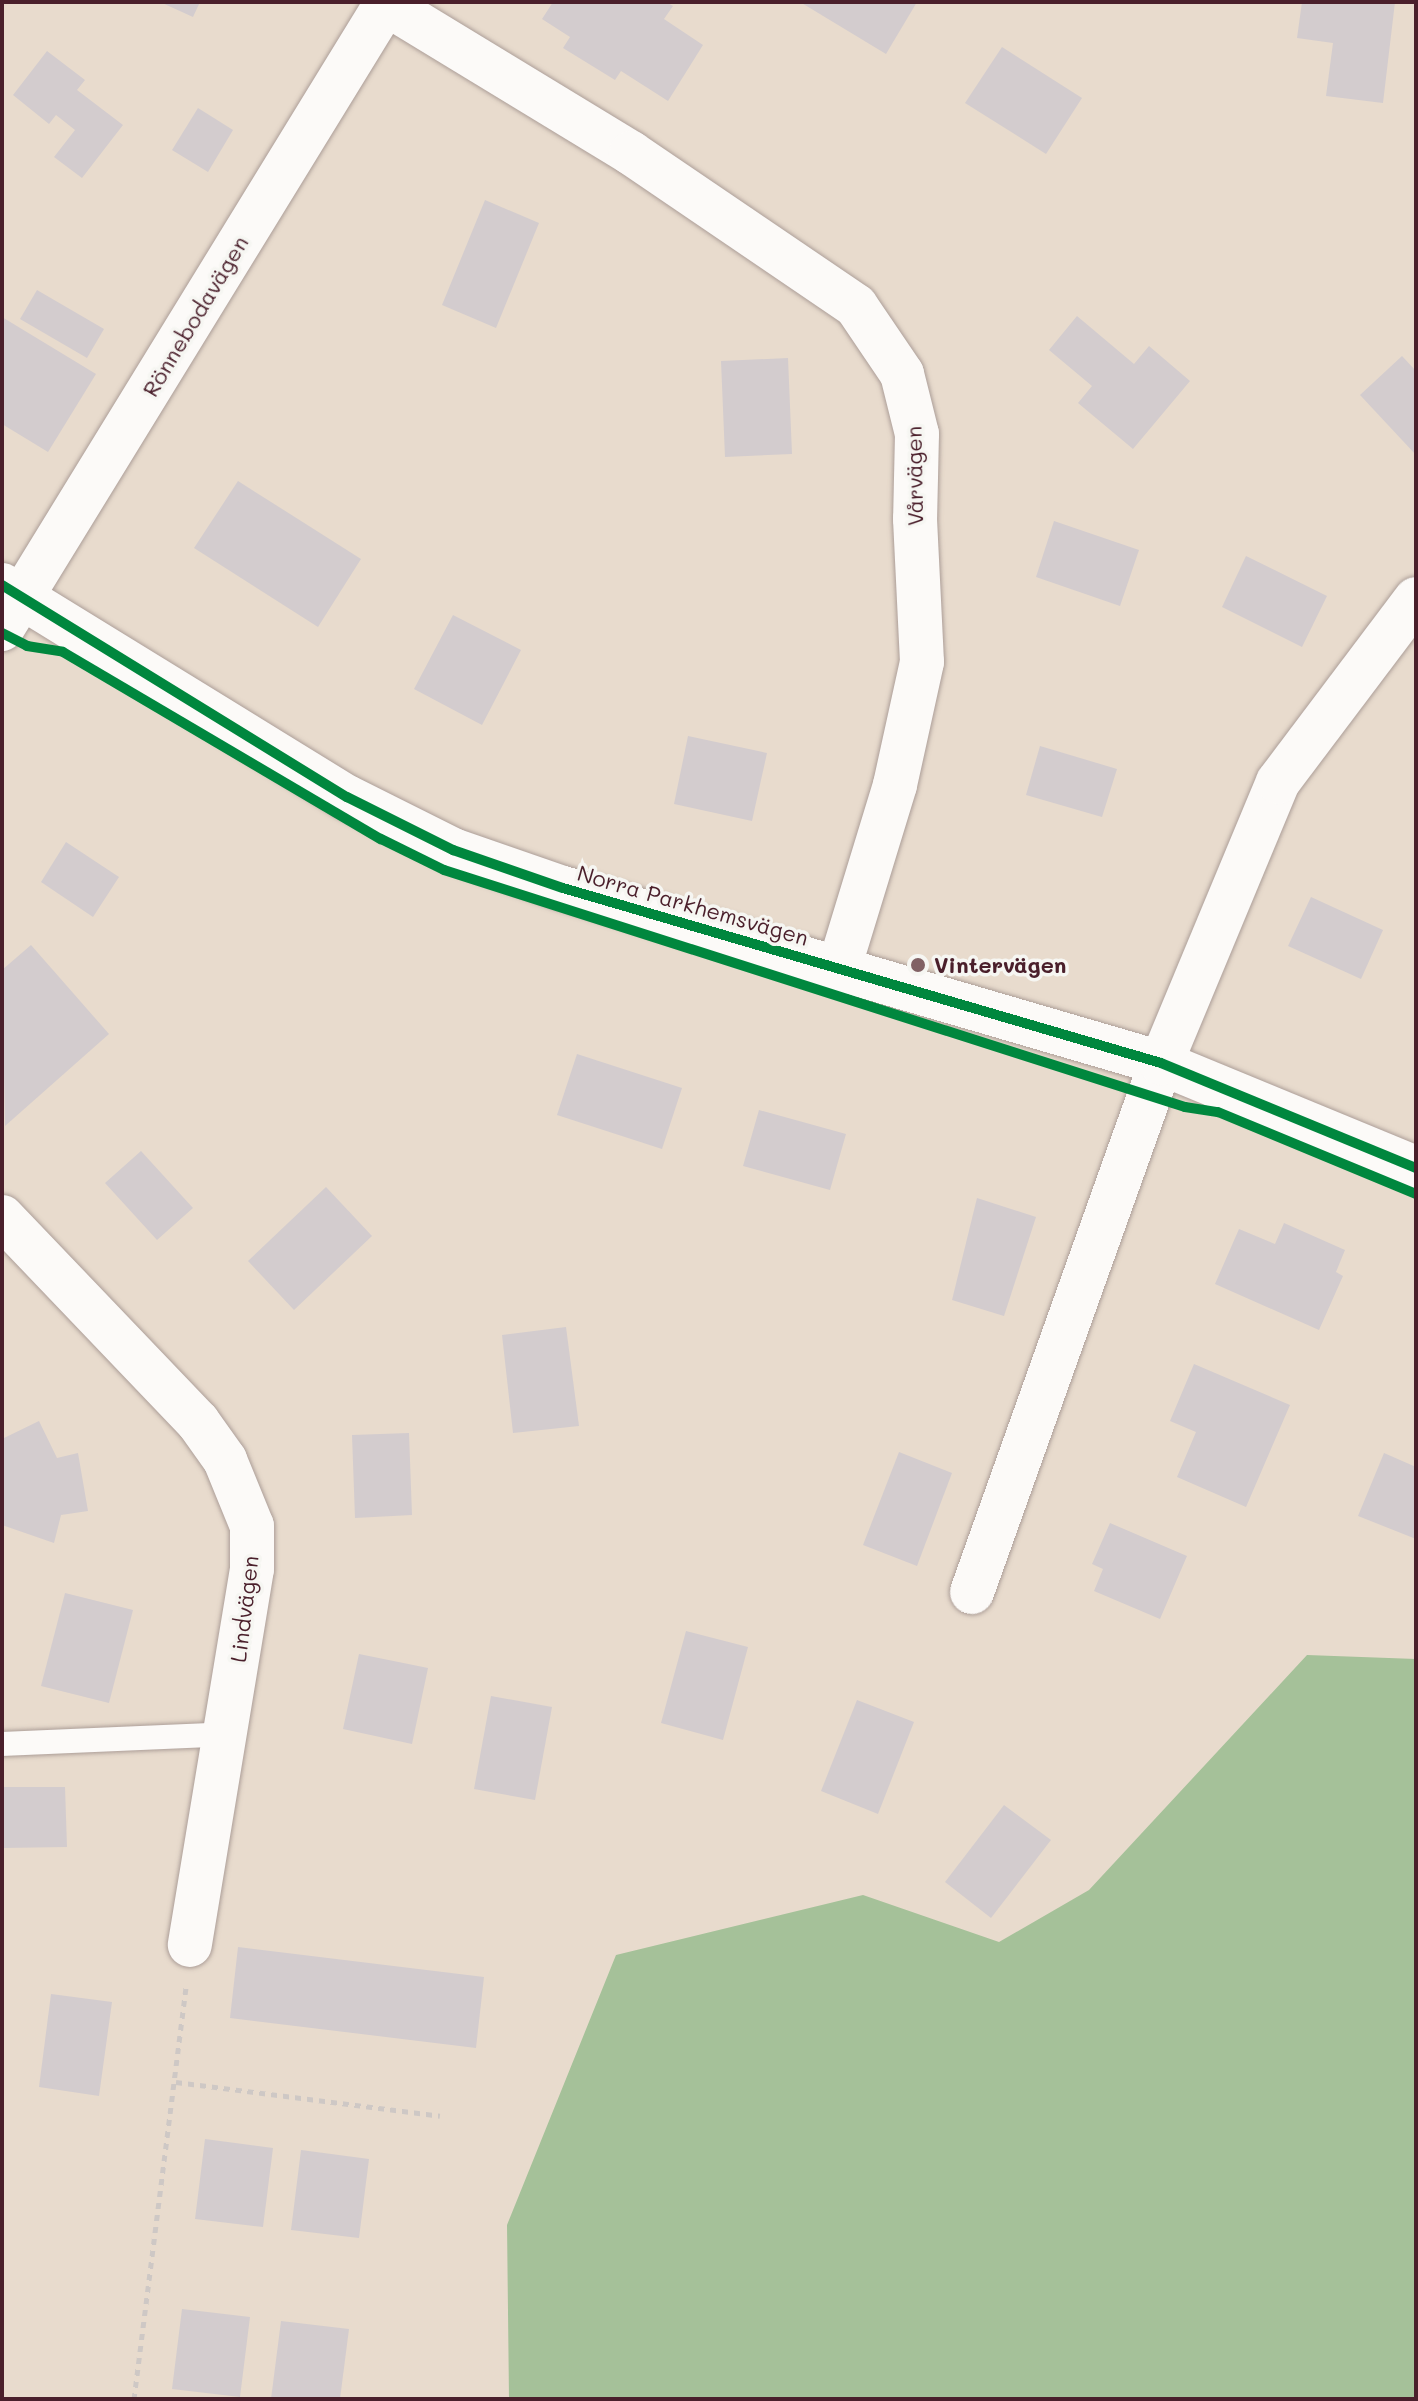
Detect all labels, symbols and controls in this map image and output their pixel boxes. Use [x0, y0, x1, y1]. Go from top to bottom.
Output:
street label: Rönnebodavägen [137, 231, 253, 401]
street label: Vårvägen [900, 426, 928, 526]
street label: Norra Parkhemsvägen [574, 859, 812, 951]
place label: Vintervägen [934, 952, 1066, 978]
marker: Vintervägen [909, 956, 927, 974]
street label: Lindvägen [224, 1554, 264, 1664]

